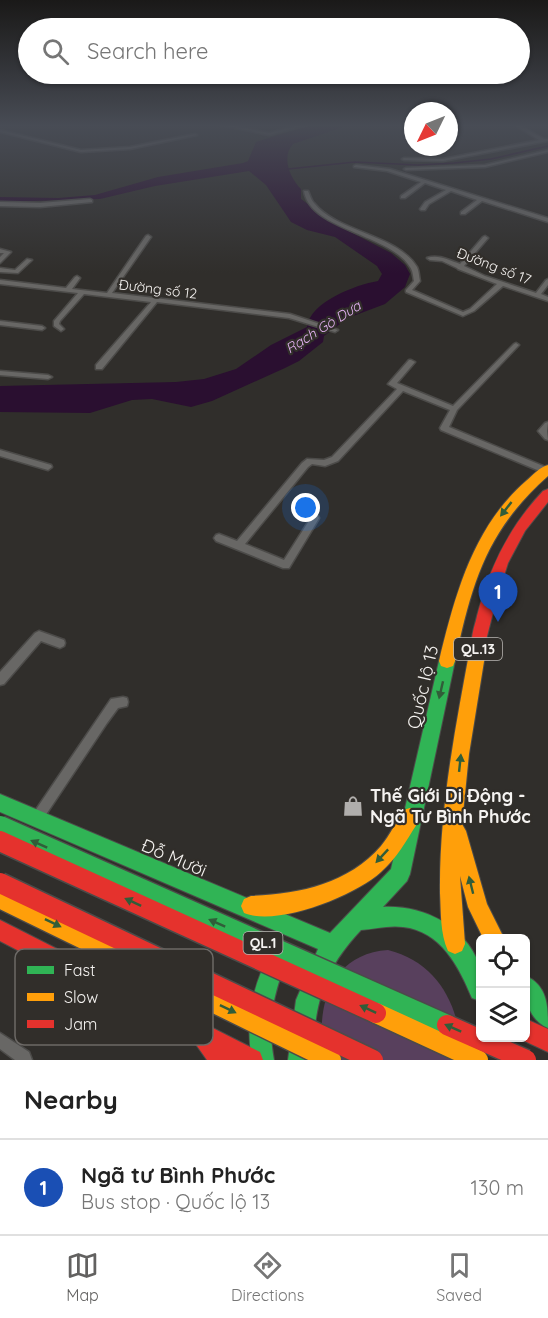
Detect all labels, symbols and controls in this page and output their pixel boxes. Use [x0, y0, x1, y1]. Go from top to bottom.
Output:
search box [18, 18, 530, 84]
icon: search [39, 35, 72, 68]
text: Search here [87, 37, 208, 65]
north arrow [404, 102, 458, 156]
street label: Đường số 17 [454, 244, 534, 288]
street label: Đường số 12 [118, 275, 199, 303]
water label: Rạch Gò Dưa [282, 296, 365, 357]
your location [291, 493, 320, 522]
one-way arrow [500, 501, 513, 517]
pin: 1 [478, 572, 518, 622]
road number: QL.13 [454, 638, 502, 660]
street label: Quốc lộ 13 [402, 643, 443, 731]
one-way arrow [435, 681, 445, 700]
one-way arrow [455, 753, 465, 772]
place label: Thế Giới Di Động - Ngã Tư Bình Phước [370, 784, 531, 828]
shop icon: Thế Giới Di Động - Ngã Tư Bình Phước [341, 794, 365, 818]
street label: Đỗ Mười [138, 834, 210, 882]
one-way arrow [30, 838, 48, 848]
one-way arrow [375, 849, 389, 864]
one-way arrow [465, 876, 475, 894]
one-way arrow [124, 897, 142, 907]
one-way arrow [208, 918, 226, 928]
one-way arrow [44, 919, 61, 928]
road number: QL.1 [244, 932, 282, 954]
map controls [476, 934, 530, 1042]
button: locate [476, 934, 530, 988]
legend [15, 949, 213, 1045]
text: Fast [64, 960, 95, 980]
text: Slow [64, 987, 98, 1007]
button: layers [476, 988, 530, 1042]
one-way arrow [219, 1005, 236, 1014]
one-way arrow [359, 1005, 376, 1014]
text: Jam [64, 1014, 97, 1034]
one-way arrow [444, 1022, 462, 1032]
text: Nearby [24, 1083, 118, 1116]
text: Ngã tư Bình Phước [81, 1161, 275, 1189]
text: 1 [40, 1175, 47, 1200]
text: 130 m [471, 1175, 524, 1200]
text: Bus stop · Quốc lộ 13 [81, 1189, 270, 1214]
tab: Map [66, 1249, 99, 1305]
tab: Directions [231, 1249, 304, 1305]
tab: Saved [436, 1249, 482, 1305]

